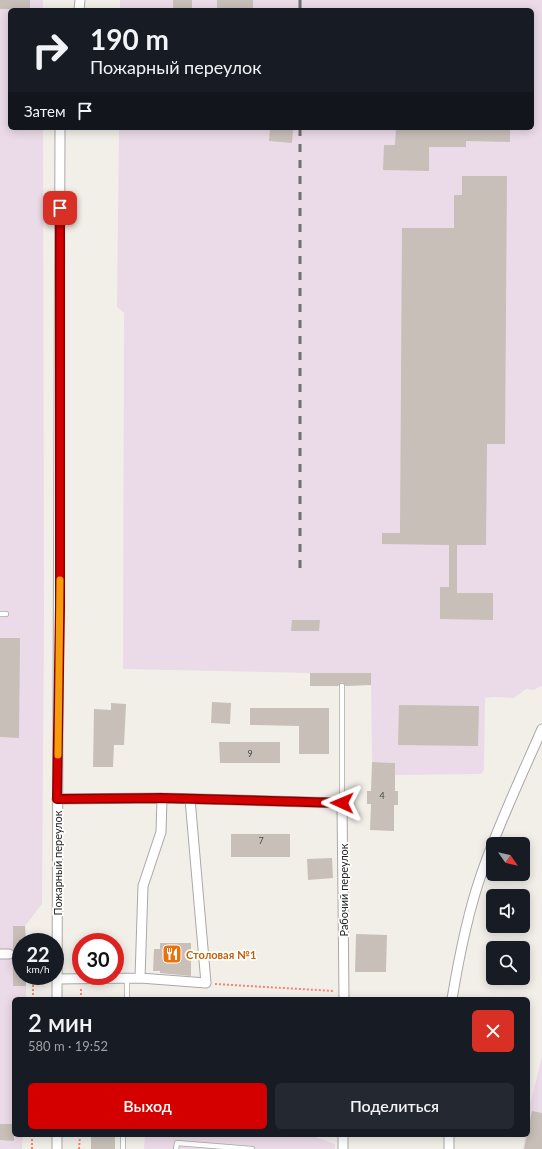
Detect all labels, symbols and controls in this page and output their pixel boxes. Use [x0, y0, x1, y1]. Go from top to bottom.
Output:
text: 190 m [90, 22, 169, 56]
icon: right [24, 24, 76, 76]
text: Пожарный переулок [90, 56, 262, 78]
icon: arrive [74, 100, 96, 122]
text: Затем [24, 102, 66, 120]
pin [43, 191, 77, 225]
icon: arrive [49, 197, 71, 219]
house number: 9 [247, 748, 253, 759]
position arrow [321, 782, 363, 824]
house number: 4 [379, 790, 385, 801]
street label: Пожарный переулок [51, 810, 64, 915]
house number: 7 [258, 835, 264, 846]
north arrow [486, 837, 530, 881]
map controls [486, 837, 530, 985]
street label: Рабочий переулок [337, 843, 350, 937]
button: sound [486, 889, 530, 933]
speed limit sign: 30 [72, 933, 124, 985]
button: search [486, 941, 530, 985]
text: 22 [26, 942, 50, 966]
restaurant icon: Столовая №1 [161, 943, 183, 965]
place label: Столовая №1 [186, 948, 256, 961]
text: km/h [26, 963, 50, 975]
text: 2 мин [28, 1008, 92, 1037]
button: close [472, 1010, 514, 1052]
text: 580 m · 19:52 [28, 1038, 108, 1054]
button: Выход [28, 1083, 267, 1129]
button: Поделиться [275, 1083, 514, 1129]

